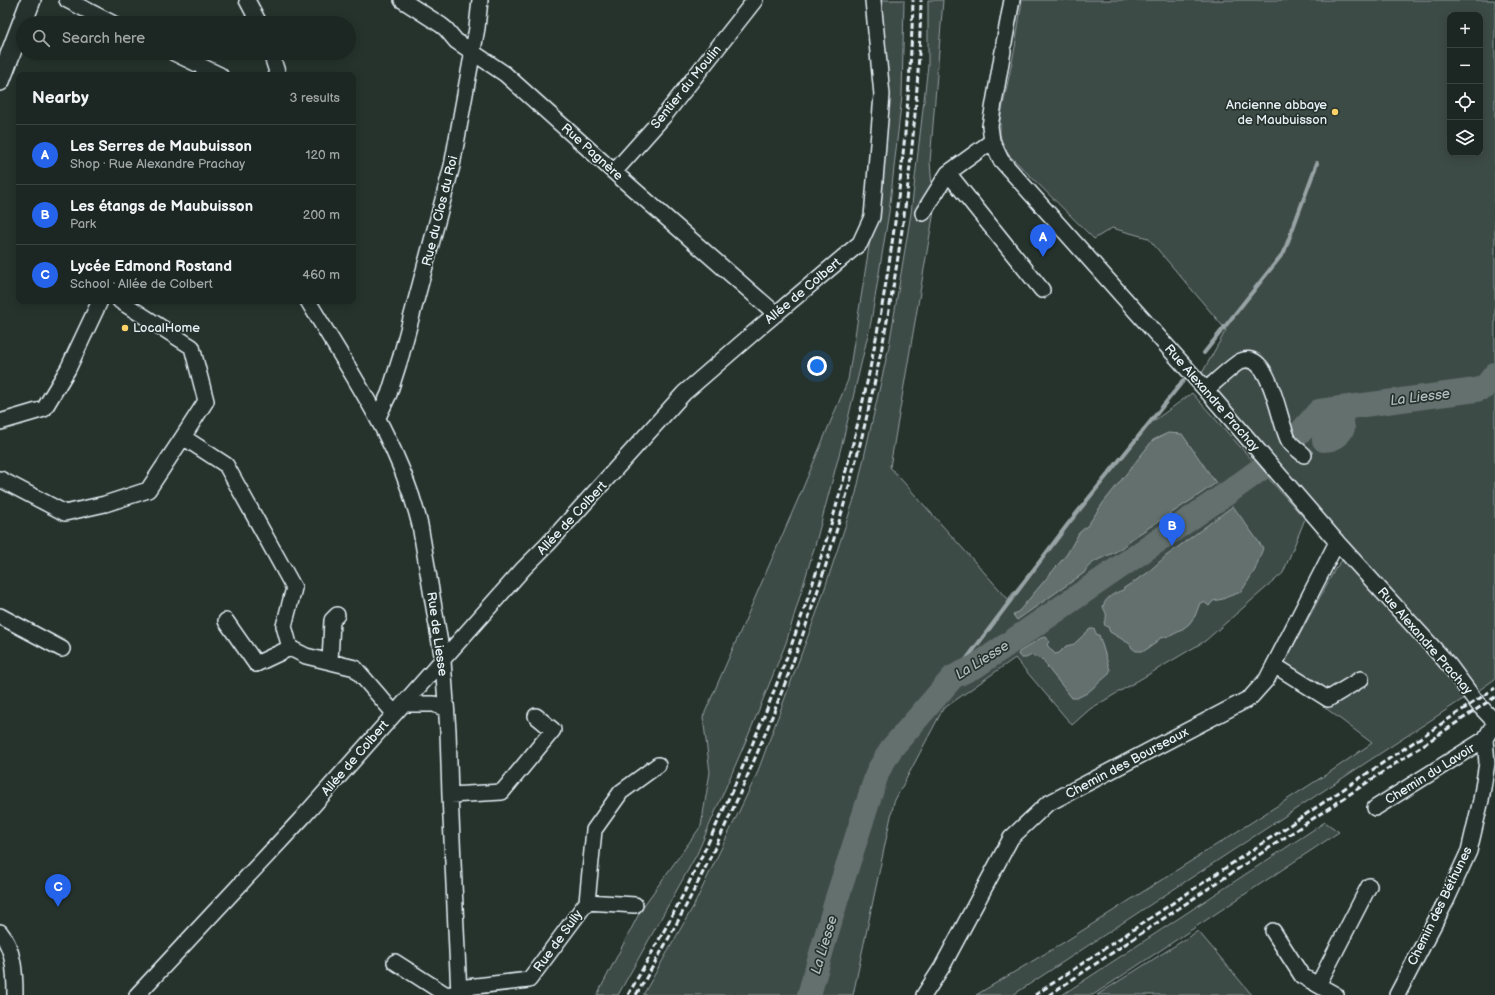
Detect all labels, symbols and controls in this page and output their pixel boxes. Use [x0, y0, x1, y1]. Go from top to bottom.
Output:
map controls [1447, 12, 1483, 156]
button: + [1447, 12, 1483, 48]
search box [16, 16, 356, 60]
icon: search [30, 27, 52, 49]
text: Search here [62, 29, 145, 48]
street label: Sentier du Moulin [647, 42, 725, 132]
button: − [1447, 48, 1483, 84]
button: locate [1447, 84, 1483, 120]
text: Nearby [32, 88, 89, 108]
text: 3 results [289, 90, 340, 106]
place label: Ancienne abbaye de Maubuisson [1226, 97, 1327, 128]
marker: Ancienne abbaye de Maubuisson [1330, 107, 1340, 117]
street label: Rue Pagnère [558, 120, 626, 184]
button: layers [1447, 120, 1483, 156]
text: Les Serres de Maubuisson [70, 137, 252, 156]
text: A [41, 147, 49, 163]
text: 120 m [305, 147, 340, 163]
street label: Rue du Clos du Roi [419, 154, 461, 268]
text: Shop · Rue Alexandre Prachay [70, 156, 245, 172]
text: Les étangs de Maubuisson [70, 197, 253, 216]
text: B [40, 207, 50, 223]
text: 200 m [303, 207, 340, 223]
text: Park [70, 216, 96, 232]
pin: A [1030, 224, 1056, 257]
street label: Allée de Colbert [762, 254, 844, 328]
text: Lycée Edmond Rostand [70, 257, 232, 276]
text: C [40, 267, 50, 283]
text: 460 m [302, 267, 340, 283]
text: School · Allée de Colbert [70, 276, 213, 292]
place label: LocalHome [133, 320, 200, 336]
marker: LocalHome [120, 323, 130, 333]
street label: Rue Alexandre Prachay [1161, 341, 1263, 455]
your location [807, 356, 827, 376]
water label: La Liesse [1389, 385, 1451, 409]
street label: Allée de Colbert [534, 478, 610, 558]
pin: B [1159, 513, 1185, 546]
street label: Rue Alexandre Prachay [1374, 584, 1476, 698]
street label: Rue de Liesse [423, 591, 451, 678]
water label: La Liesse [952, 637, 1012, 683]
street label: Allée de Colbert [318, 717, 392, 799]
street label: Chemin des Bourseaux [1063, 724, 1191, 802]
street label: Chemin du Lavoir [1382, 740, 1478, 808]
street label: Chemin des Béthunes [1404, 843, 1476, 968]
pin: C [45, 874, 71, 907]
street label: Rue de Sully [530, 907, 586, 975]
water label: La Liesse [807, 914, 841, 976]

